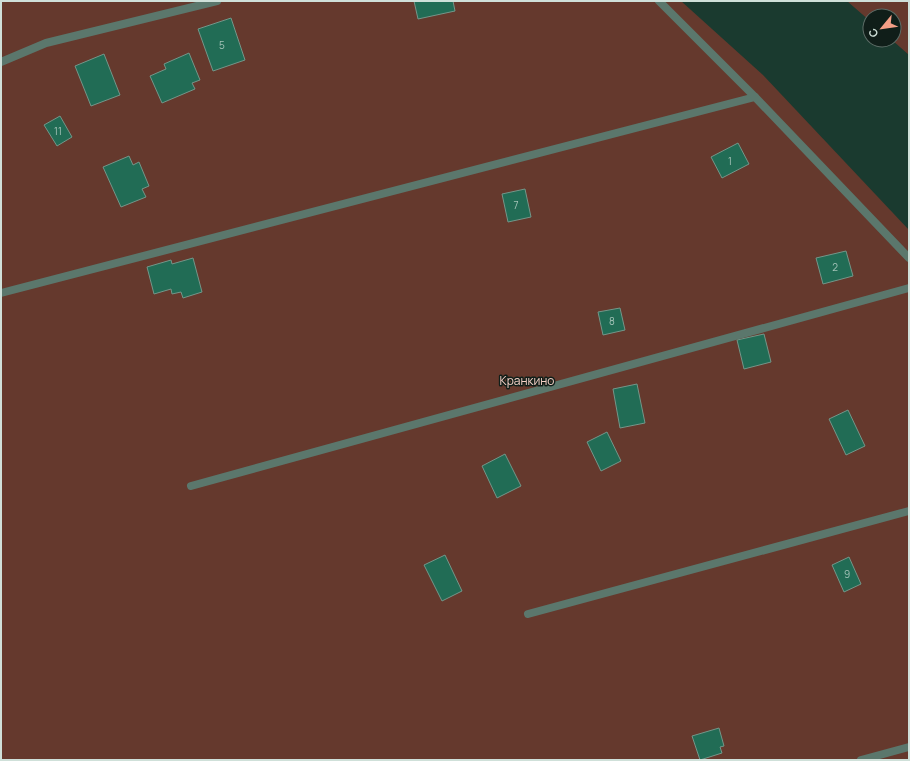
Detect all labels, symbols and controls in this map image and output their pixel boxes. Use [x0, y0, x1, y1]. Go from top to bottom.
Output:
north arrow [862, 8, 902, 48]
text: С [864, 26, 881, 40]
house number: 5 [219, 38, 225, 52]
house number: 11 [54, 124, 62, 138]
house number: 1 [728, 154, 732, 168]
house number: 7 [513, 198, 519, 212]
house number: 2 [832, 260, 838, 274]
house number: 8 [609, 314, 615, 328]
park label: Кранкино [500, 372, 554, 389]
house number: 9 [844, 567, 850, 581]

